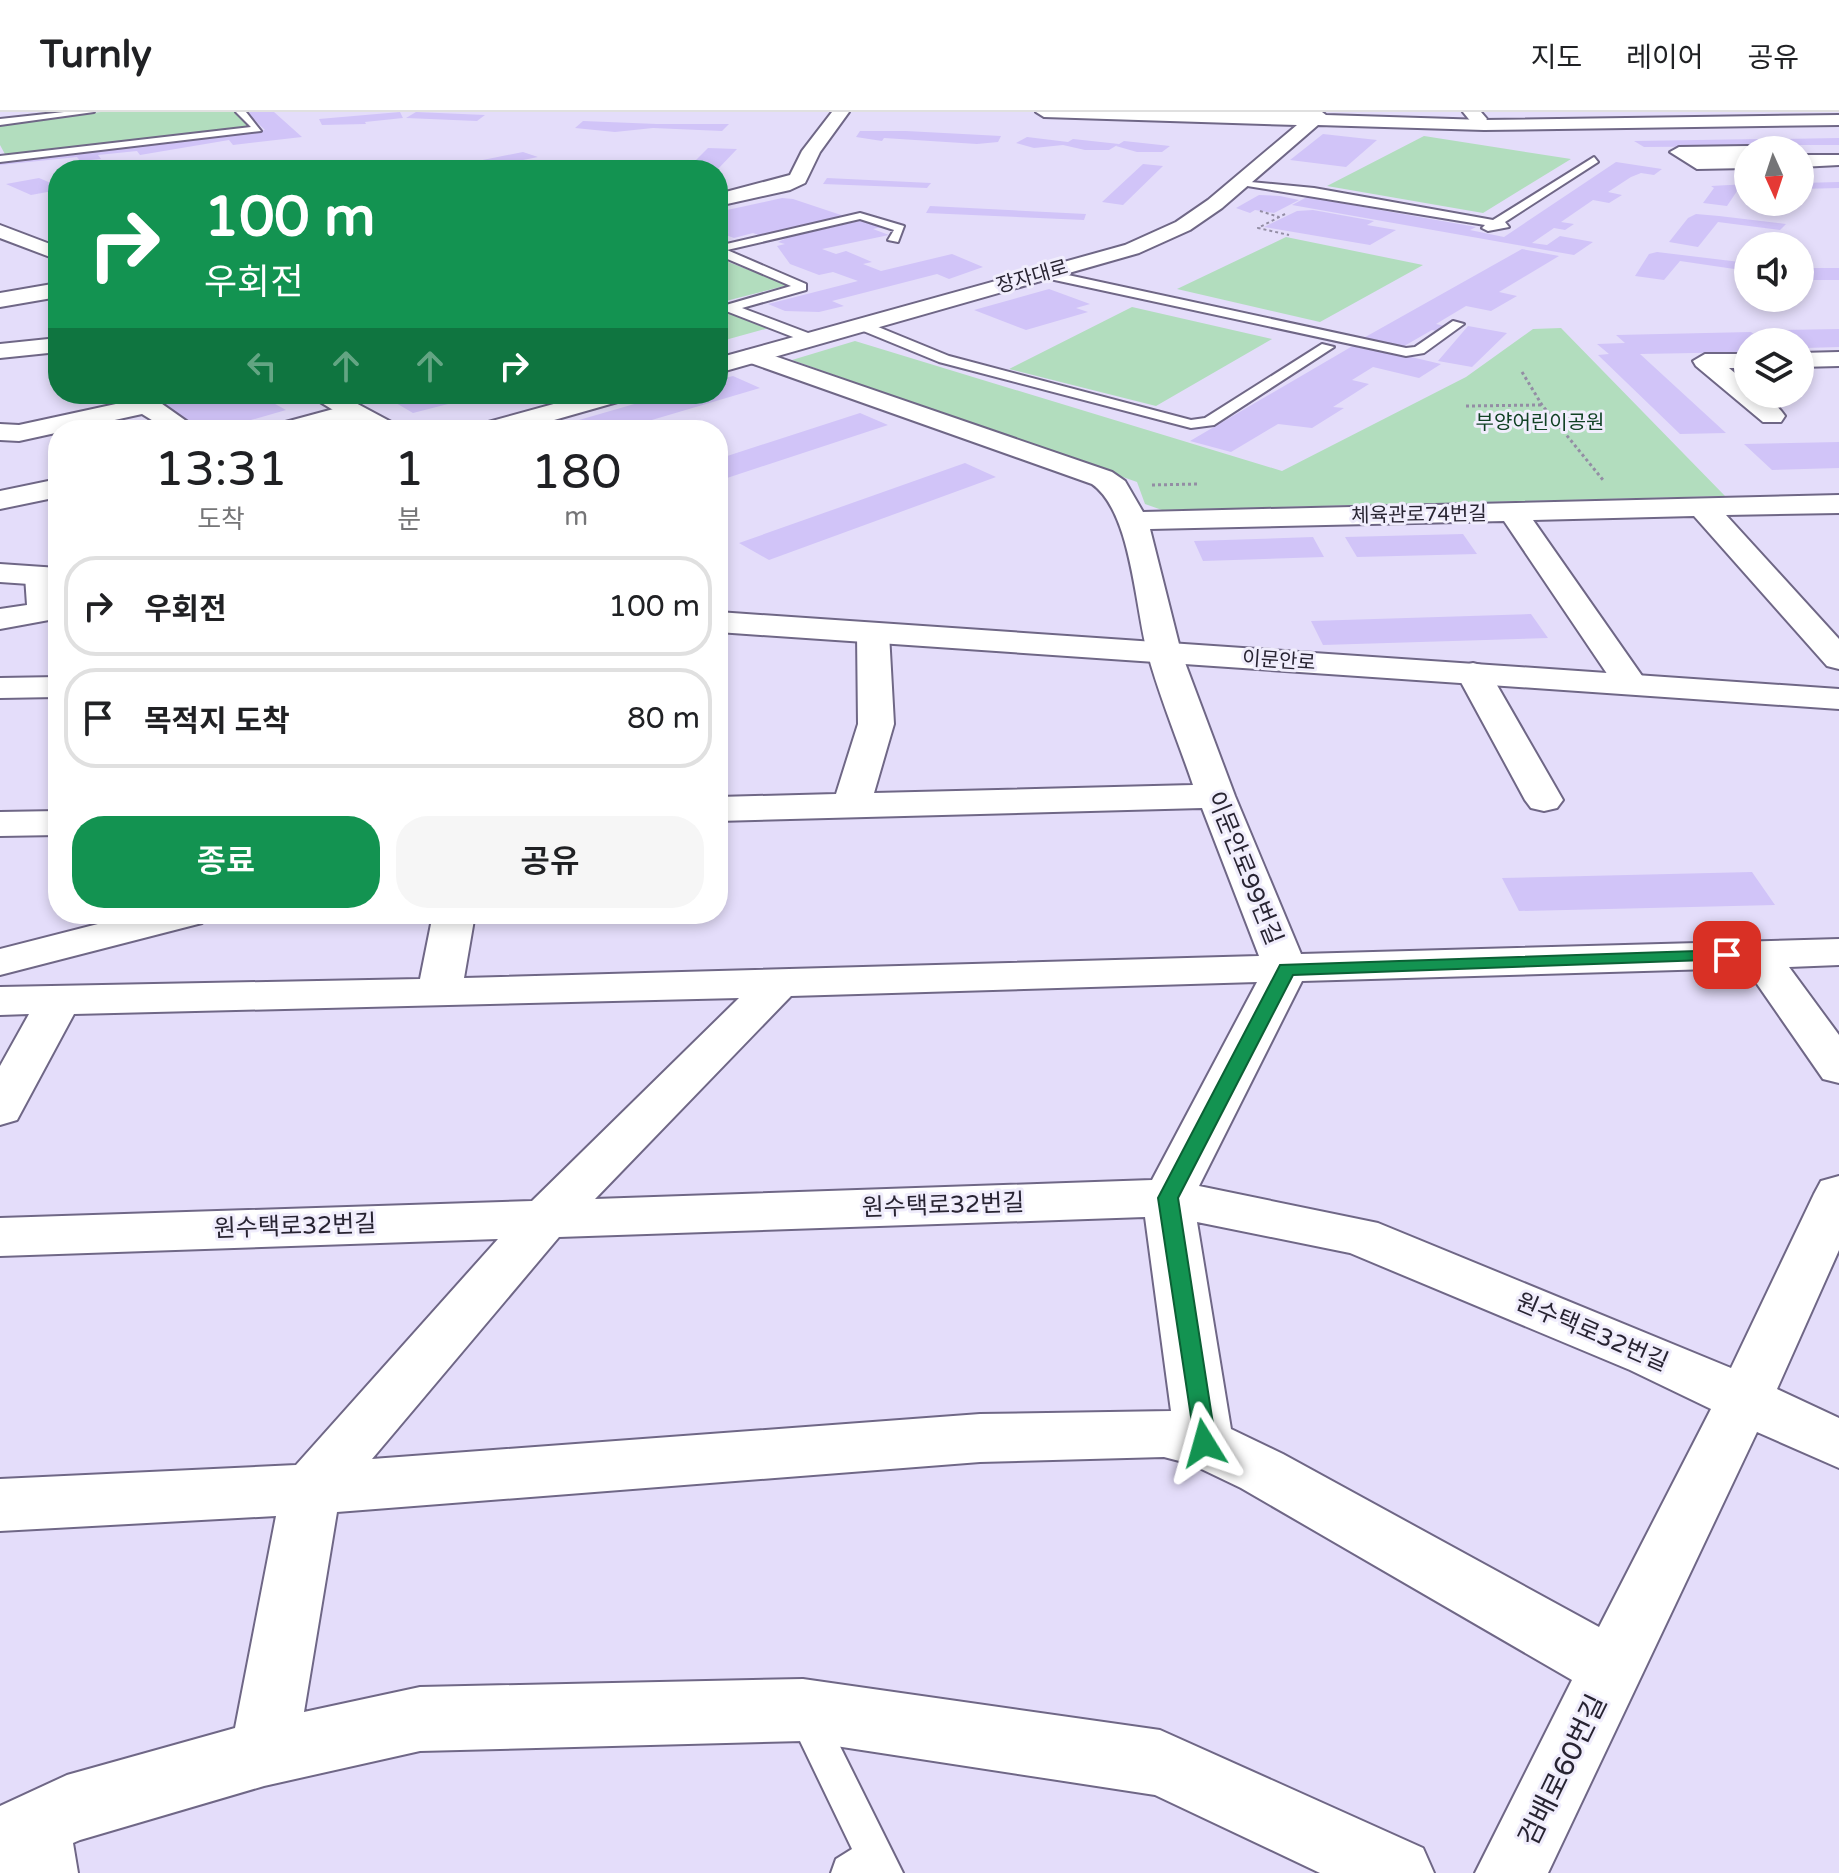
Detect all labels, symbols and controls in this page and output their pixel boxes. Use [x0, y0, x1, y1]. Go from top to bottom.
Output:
text: Turnly [40, 32, 152, 78]
text: 지도 [1531, 41, 1582, 75]
text: 레이어 [1626, 41, 1703, 75]
text: 공유 [1747, 41, 1799, 75]
north arrow [1734, 136, 1814, 216]
map controls [1734, 136, 1814, 408]
text: 100 m [204, 184, 375, 251]
icon: right [72, 192, 176, 296]
button: sound [1734, 232, 1814, 312]
street label: 장자대로 [994, 255, 1071, 299]
text: 우회전 [204, 261, 303, 304]
button: layers [1734, 328, 1814, 408]
icon: left [240, 344, 284, 388]
icon: ahead [324, 344, 368, 388]
icon: ahead [408, 344, 452, 388]
icon: right [492, 344, 536, 388]
park label: 부양어린이공원 [1476, 411, 1604, 435]
text: 13:31 [155, 441, 288, 499]
text: 1 [394, 441, 424, 499]
text: 180 [531, 444, 621, 502]
text: m [564, 501, 588, 532]
street label: 체육관로74번길 [1351, 502, 1487, 528]
text: 도착 [197, 504, 245, 535]
text: 분 [397, 504, 421, 535]
icon: right [76, 584, 120, 628]
text: 100 m [608, 588, 700, 625]
text: 우회전 [144, 591, 227, 628]
street label: 이문안로 [1241, 646, 1316, 676]
icon: arrive [76, 696, 120, 740]
text: 80 m [627, 700, 700, 737]
text: 목적지 도착 [144, 703, 290, 740]
street label: 이문안로99번길 [1201, 787, 1288, 949]
button: 종료 [72, 816, 380, 908]
button: 공유 [396, 816, 704, 908]
pin [1693, 921, 1761, 989]
icon: arrive [1705, 933, 1749, 977]
street label: 원수택로32번길 [861, 1188, 1025, 1223]
street label: 원수택로32번길 [213, 1209, 377, 1244]
street label: 원수택로32번길 [1511, 1287, 1672, 1378]
position arrow [1162, 1401, 1246, 1485]
street label: 검배로60번길 [1512, 1689, 1614, 1852]

